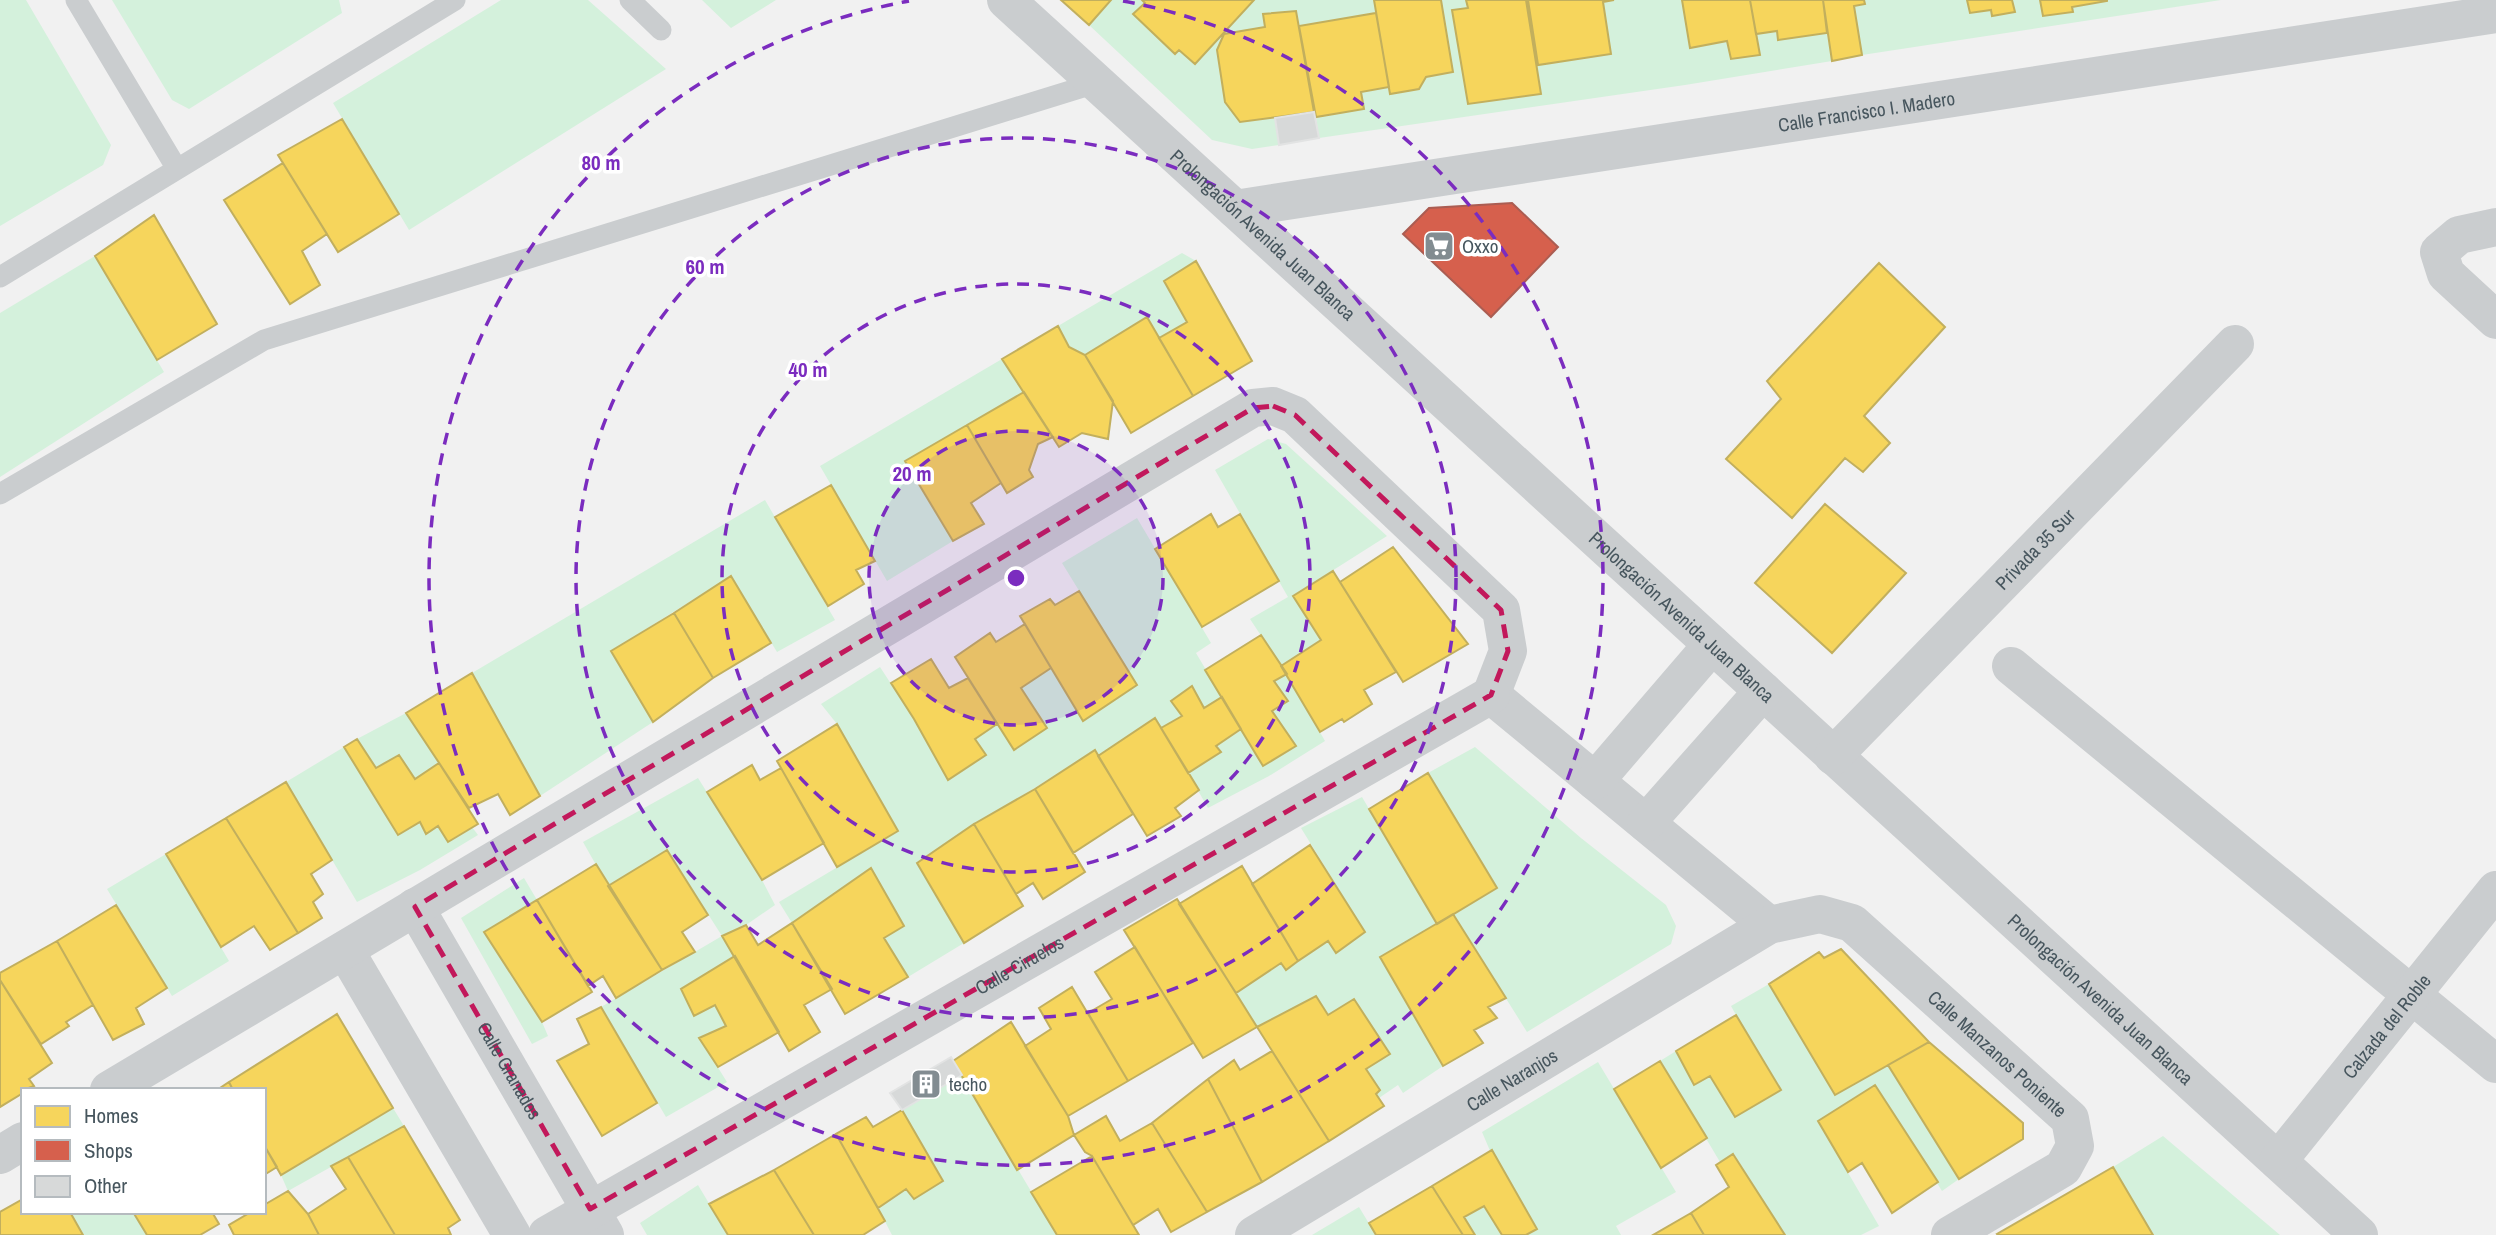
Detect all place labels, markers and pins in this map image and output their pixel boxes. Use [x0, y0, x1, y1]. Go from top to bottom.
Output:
supermarket icon: Oxxo [1422, 229, 1456, 263]
place label: Oxxo [1462, 233, 1498, 259]
centre of rings [1004, 566, 1028, 590]
building icon: techo [909, 1067, 943, 1101]
place label: techo [949, 1071, 987, 1097]

